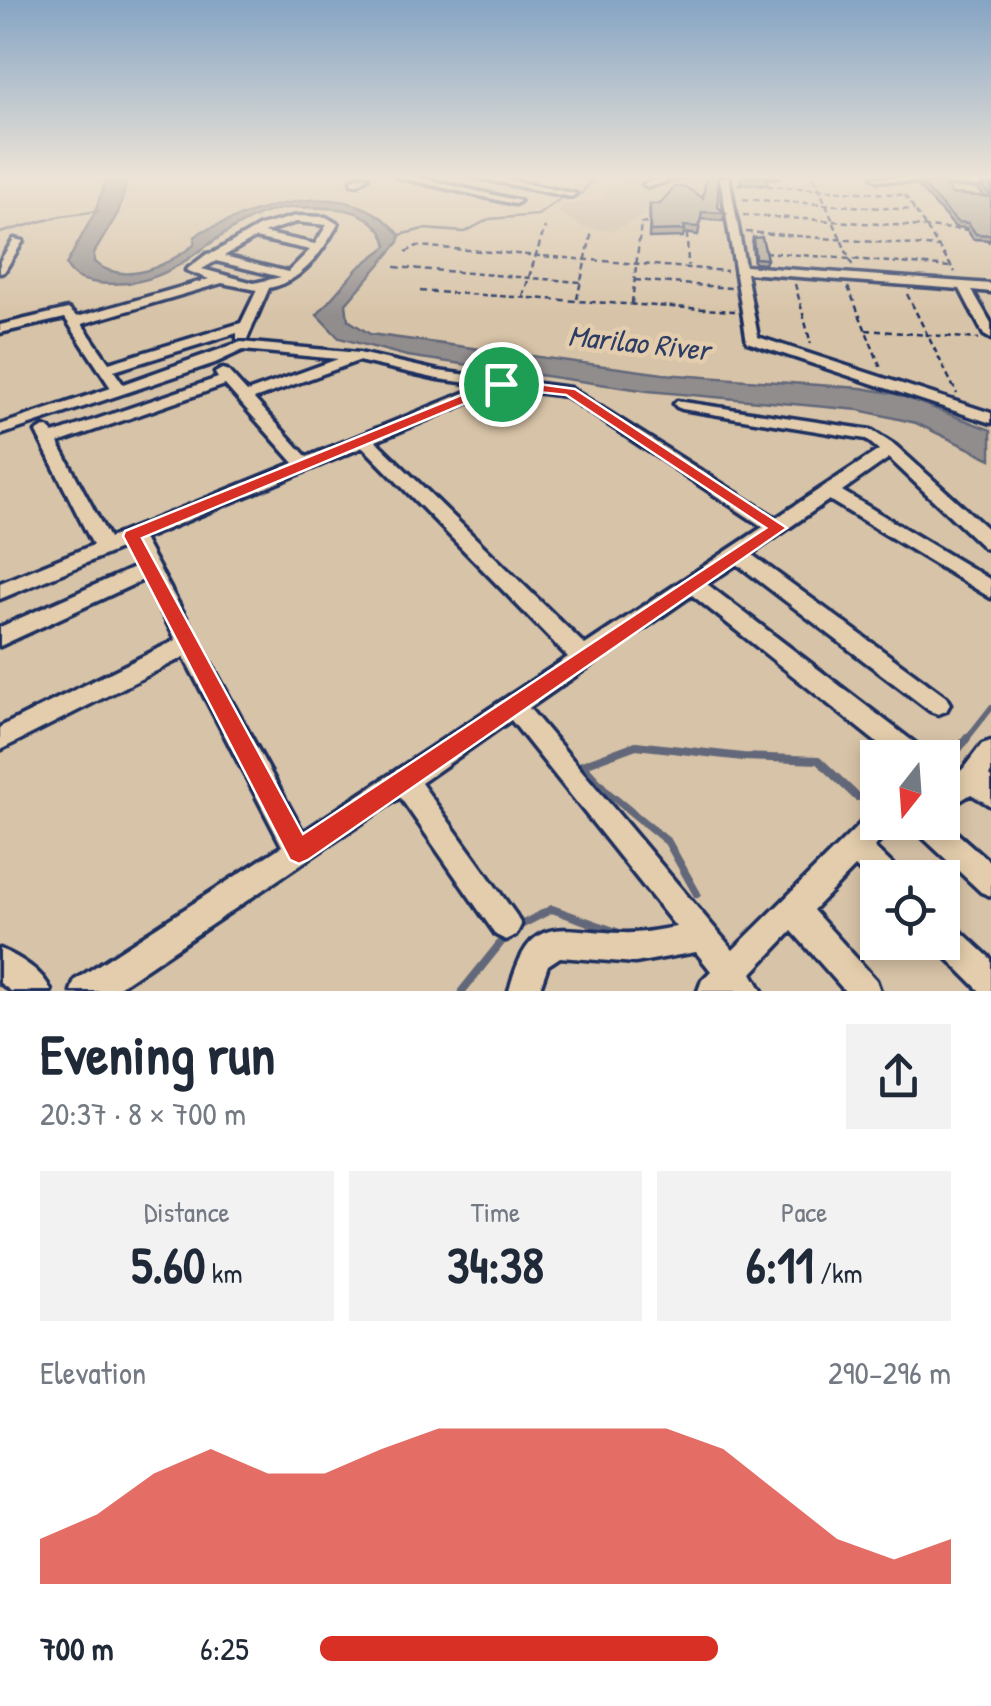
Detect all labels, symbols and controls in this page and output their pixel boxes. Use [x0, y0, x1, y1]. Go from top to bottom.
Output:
water label: Marilao River [566, 315, 715, 370]
pin [459, 342, 544, 427]
icon: arrive [474, 357, 529, 412]
north arrow [860, 740, 960, 840]
map controls [860, 740, 960, 960]
button: locate [860, 860, 960, 960]
text: Evening run [40, 1017, 275, 1091]
button: share [846, 1024, 951, 1129]
text: 20:37 · 8 × 700 m [40, 1092, 246, 1135]
text: Distance [144, 1193, 230, 1231]
text: Time [471, 1193, 520, 1231]
text: Pace [781, 1193, 827, 1231]
text: 5.60 [131, 1231, 205, 1299]
text: 34:38 [447, 1231, 544, 1299]
text: 6:11 [746, 1231, 814, 1299]
text: km [205, 1254, 242, 1292]
text: /km [814, 1254, 863, 1292]
text: Elevation [40, 1351, 146, 1394]
text: 290–296 m [828, 1351, 951, 1394]
text: 700 m [40, 1627, 114, 1670]
text: 6:25 [200, 1627, 249, 1670]

